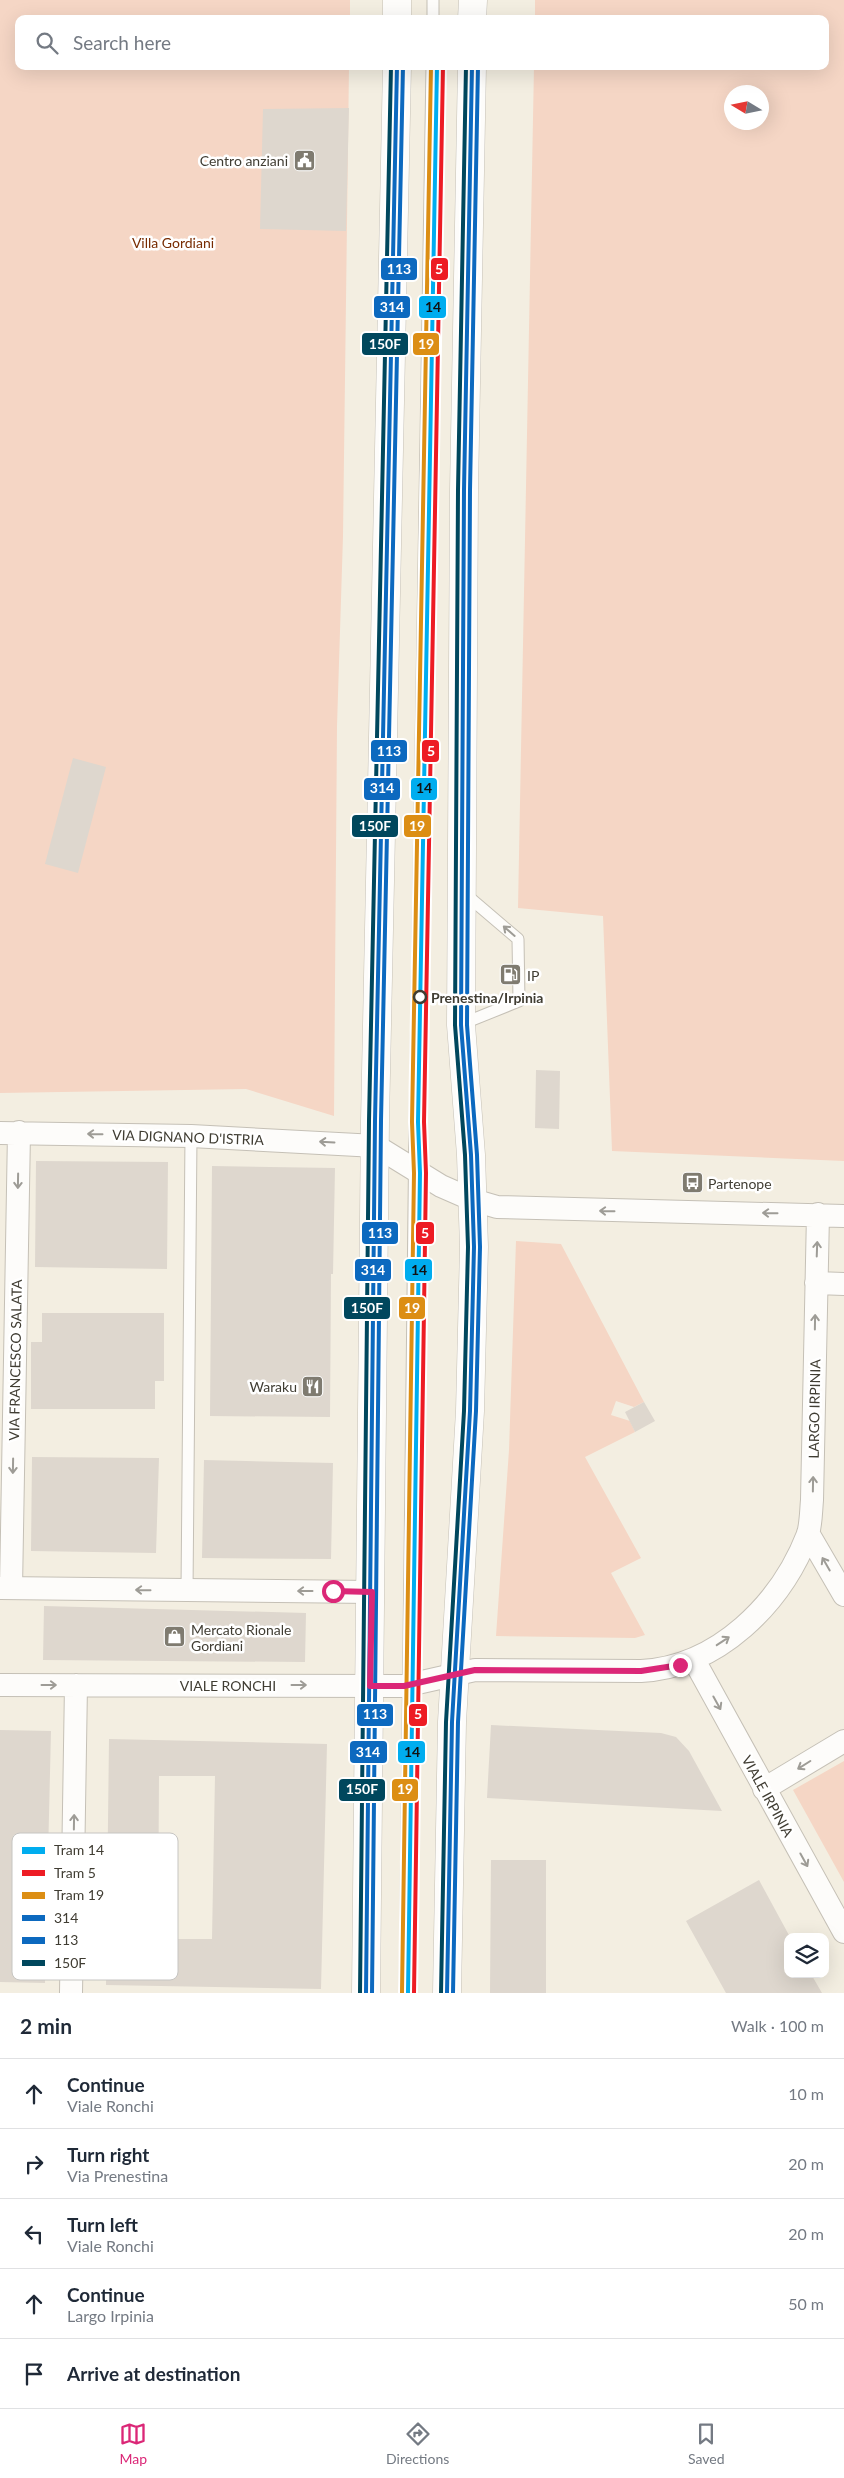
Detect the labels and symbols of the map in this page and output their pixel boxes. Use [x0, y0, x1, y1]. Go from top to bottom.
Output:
north arrow [724, 85, 769, 130]
public building icon: Centro anziani [292, 148, 316, 172]
place label: Centro anziani [200, 152, 288, 169]
park label: Villa Gordiani [132, 234, 214, 251]
line badge: 113 [380, 257, 418, 281]
line badge: 5 [430, 257, 449, 281]
text: 113 [387, 260, 411, 277]
text: 5 [435, 260, 443, 277]
line badge: 314 [373, 295, 411, 319]
line badge: 14 [418, 295, 447, 319]
text: 314 [380, 298, 404, 315]
text: 14 [425, 298, 441, 315]
line badge: 150F [361, 332, 409, 356]
line badge: 19 [412, 332, 440, 356]
text: 150F [369, 335, 401, 352]
text: 19 [418, 335, 434, 352]
line badge: 113 [370, 739, 408, 763]
line badge: 5 [421, 739, 440, 763]
text: 113 [377, 742, 401, 759]
text: 5 [427, 742, 435, 759]
line badge: 314 [363, 777, 401, 801]
line badge: 14 [410, 777, 438, 801]
text: 314 [370, 779, 394, 796]
text: 14 [416, 779, 432, 796]
line badge: 150F [351, 814, 399, 838]
line badge: 19 [403, 814, 432, 838]
text: 150F [359, 817, 391, 834]
text: 19 [409, 817, 425, 834]
one-way arrow [503, 925, 516, 937]
fuel station icon: IP [499, 963, 523, 987]
place label: IP [527, 967, 539, 984]
place label: Prenestina/Irpinia [431, 989, 543, 1006]
marker: Prenestina/Irpinia [413, 990, 427, 1004]
street label: VIA DIGNANO D'ISTRIA [112, 1126, 265, 1148]
one-way arrow [87, 1129, 103, 1139]
one-way arrow [319, 1137, 336, 1147]
bus stop icon: Partenope [680, 1171, 704, 1195]
one-way arrow [13, 1172, 23, 1189]
place label: Partenope [708, 1175, 772, 1192]
one-way arrow [599, 1206, 615, 1215]
one-way arrow [762, 1209, 778, 1218]
line badge: 113 [361, 1221, 399, 1245]
line badge: 5 [415, 1221, 435, 1245]
text: 113 [368, 1224, 392, 1241]
text: 5 [421, 1224, 429, 1241]
one-way arrow [813, 1241, 822, 1257]
line badge: 314 [354, 1258, 392, 1282]
line badge: 14 [404, 1258, 433, 1282]
text: 314 [361, 1261, 385, 1278]
text: 14 [411, 1261, 427, 1278]
street label: VIA FRANCESCO SALATA [5, 1279, 25, 1441]
line badge: 150F [343, 1296, 391, 1320]
line badge: 19 [398, 1296, 426, 1320]
text: 150F [351, 1299, 383, 1316]
text: 19 [404, 1299, 420, 1316]
one-way arrow [811, 1314, 820, 1330]
street label: LARGO IRPINIA [805, 1359, 823, 1459]
restaurant icon: Waraku [301, 1374, 325, 1398]
place label: Waraku [249, 1378, 297, 1395]
one-way arrow [8, 1458, 18, 1474]
one-way arrow [808, 1477, 818, 1493]
one-way arrow [821, 1556, 831, 1571]
route start [322, 1580, 345, 1603]
one-way arrow [135, 1585, 152, 1595]
one-way arrow [298, 1586, 314, 1596]
place label: Mercato Rionale Gordiani [191, 1621, 291, 1654]
shop icon: Mercato Rionale Gordiani [163, 1625, 187, 1649]
one-way arrow [715, 1636, 729, 1646]
route end [669, 1654, 692, 1677]
street label: VIALE RONCHI [180, 1677, 276, 1694]
one-way arrow [40, 1680, 56, 1690]
one-way arrow [290, 1680, 306, 1690]
one-way arrow [713, 1695, 723, 1709]
line badge: 113 [356, 1703, 394, 1727]
line badge: 5 [408, 1703, 428, 1727]
text: 113 [363, 1705, 387, 1722]
text: 5 [414, 1705, 422, 1722]
line badge: 314 [349, 1740, 388, 1764]
line badge: 14 [397, 1740, 426, 1764]
text: 314 [356, 1743, 380, 1760]
text: 14 [404, 1743, 420, 1760]
street label: VIALE IRPINIA [739, 1752, 798, 1840]
one-way arrow [797, 1759, 811, 1770]
line badge: 150F [338, 1778, 386, 1802]
line badge: 19 [391, 1778, 419, 1802]
text: 150F [346, 1780, 378, 1797]
text: 19 [397, 1780, 413, 1797]
one-way arrow [69, 1814, 79, 1830]
legend [12, 1833, 178, 1980]
text: Tram 14 [54, 1841, 104, 1858]
one-way arrow [799, 1853, 809, 1868]
text: Tram 5 [54, 1864, 96, 1881]
text: Tram 19 [54, 1886, 104, 1903]
text: 314 [54, 1909, 78, 1926]
text: 113 [54, 1931, 78, 1948]
text: 150F [54, 1954, 86, 1971]

